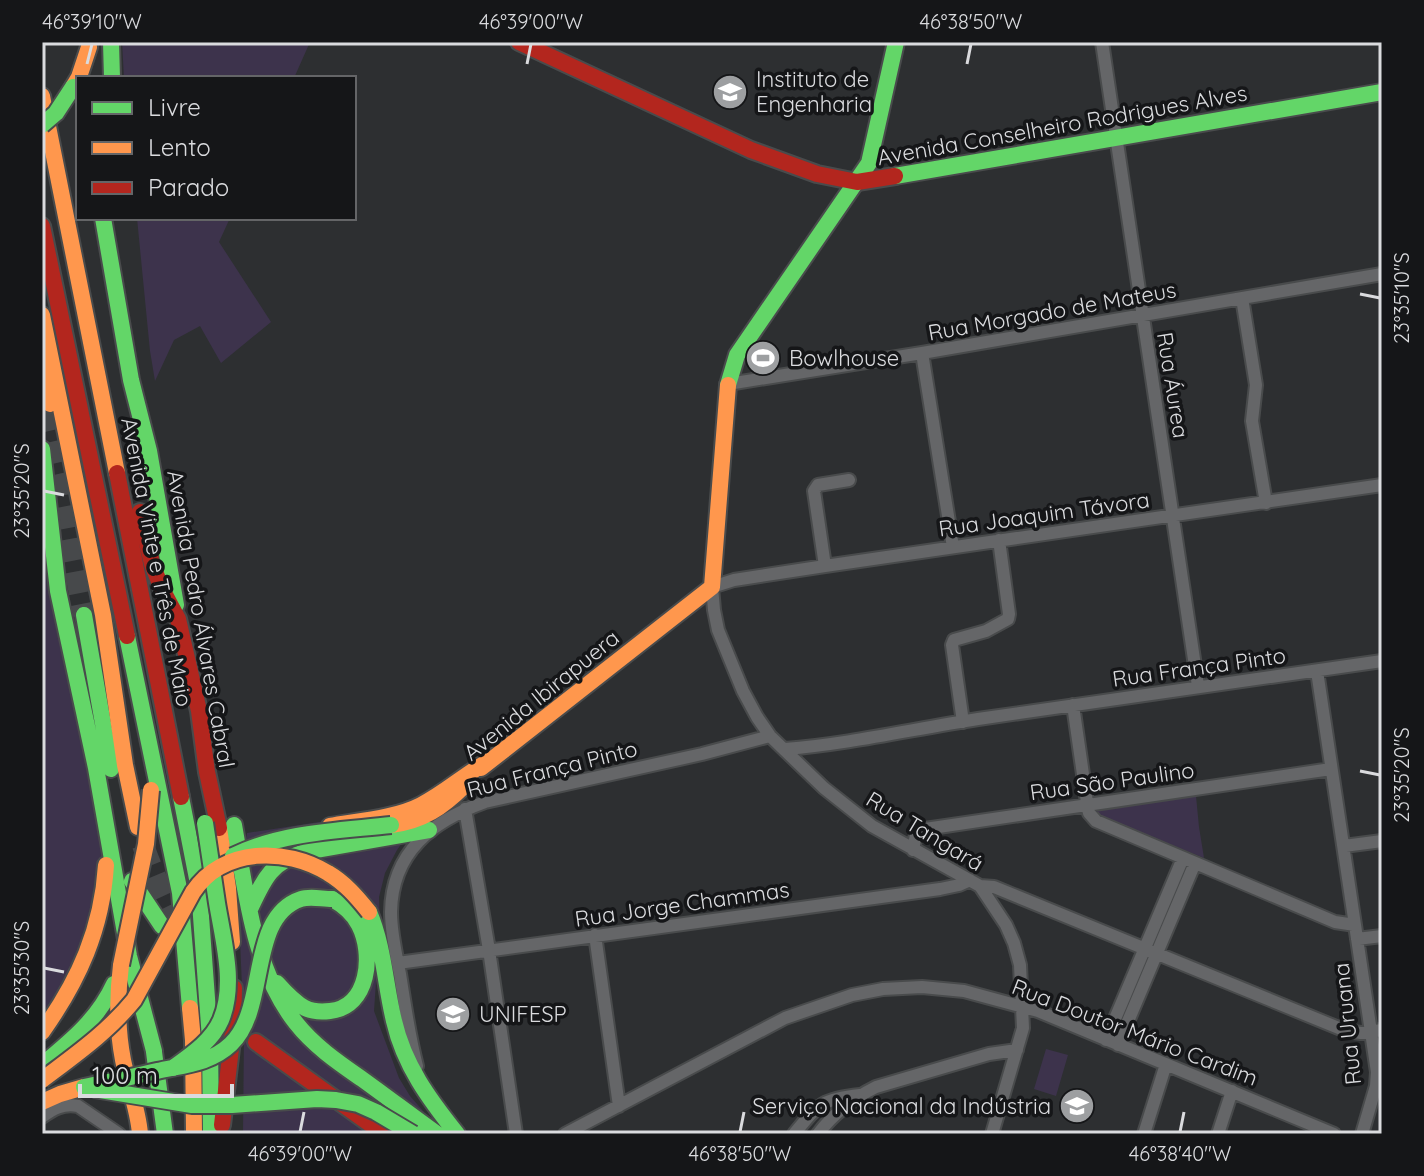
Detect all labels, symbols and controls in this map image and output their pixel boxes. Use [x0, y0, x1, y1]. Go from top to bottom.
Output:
text: 46°39'10"W [42, 9, 142, 34]
text: 46°39'00"W [479, 9, 583, 34]
text: 46°38'50"W [920, 9, 1022, 34]
place label: Instituto de Engenharia [756, 65, 872, 118]
school or university icon: Instituto de Engenharia [711, 73, 749, 111]
legend [76, 76, 356, 220]
street label: Avenida Conselheiro Rodrigues Alves [875, 79, 1249, 171]
text: Livre [148, 92, 201, 122]
text: Lento [148, 132, 211, 162]
text: Parado [148, 172, 229, 202]
text: 23°35'10"S [1389, 252, 1414, 344]
street label: Rua Morgado de Mateus [926, 275, 1178, 347]
street label: Rua Áurea [1151, 330, 1195, 440]
sports icon: Bowlhouse [744, 339, 782, 377]
place label: Bowlhouse [789, 344, 899, 372]
street label: Avenida Vinte e Três de Maio [115, 415, 199, 709]
text: 23°35'20"S [9, 443, 34, 539]
street label: Avenida Pedro Álvares Cabral [161, 468, 241, 770]
street label: Rua Joaquim Távora [937, 485, 1151, 543]
street label: Avenida Ibirapuera [457, 624, 625, 766]
street label: Rua França Pinto [1111, 641, 1287, 693]
text: 23°35'20"S [1389, 727, 1414, 823]
street label: Rua França Pinto [464, 734, 640, 804]
street label: Rua São Paulino [1028, 756, 1196, 806]
street label: Rua Tangará [861, 785, 989, 877]
street label: Rua Jorge Chammas [573, 875, 791, 933]
text: 23°35'30"S [9, 921, 34, 1015]
street label: Rua Uruana [1327, 962, 1367, 1086]
street label: Rua Doutor Mário Cardim [1008, 972, 1262, 1092]
school or university icon: UNIFESP [434, 995, 472, 1033]
place label: UNIFESP [479, 1000, 567, 1028]
scale bar [80, 1048, 232, 1098]
text: 100 m [92, 1060, 158, 1090]
school or university icon: Serviço Nacional da Indústria [1058, 1087, 1096, 1125]
place label: Serviço Nacional da Indústria [752, 1092, 1051, 1120]
text: 46°39'00"W [248, 1141, 352, 1166]
text: 46°38'50"W [689, 1141, 791, 1166]
text: 46°38'40"W [1129, 1141, 1231, 1166]

